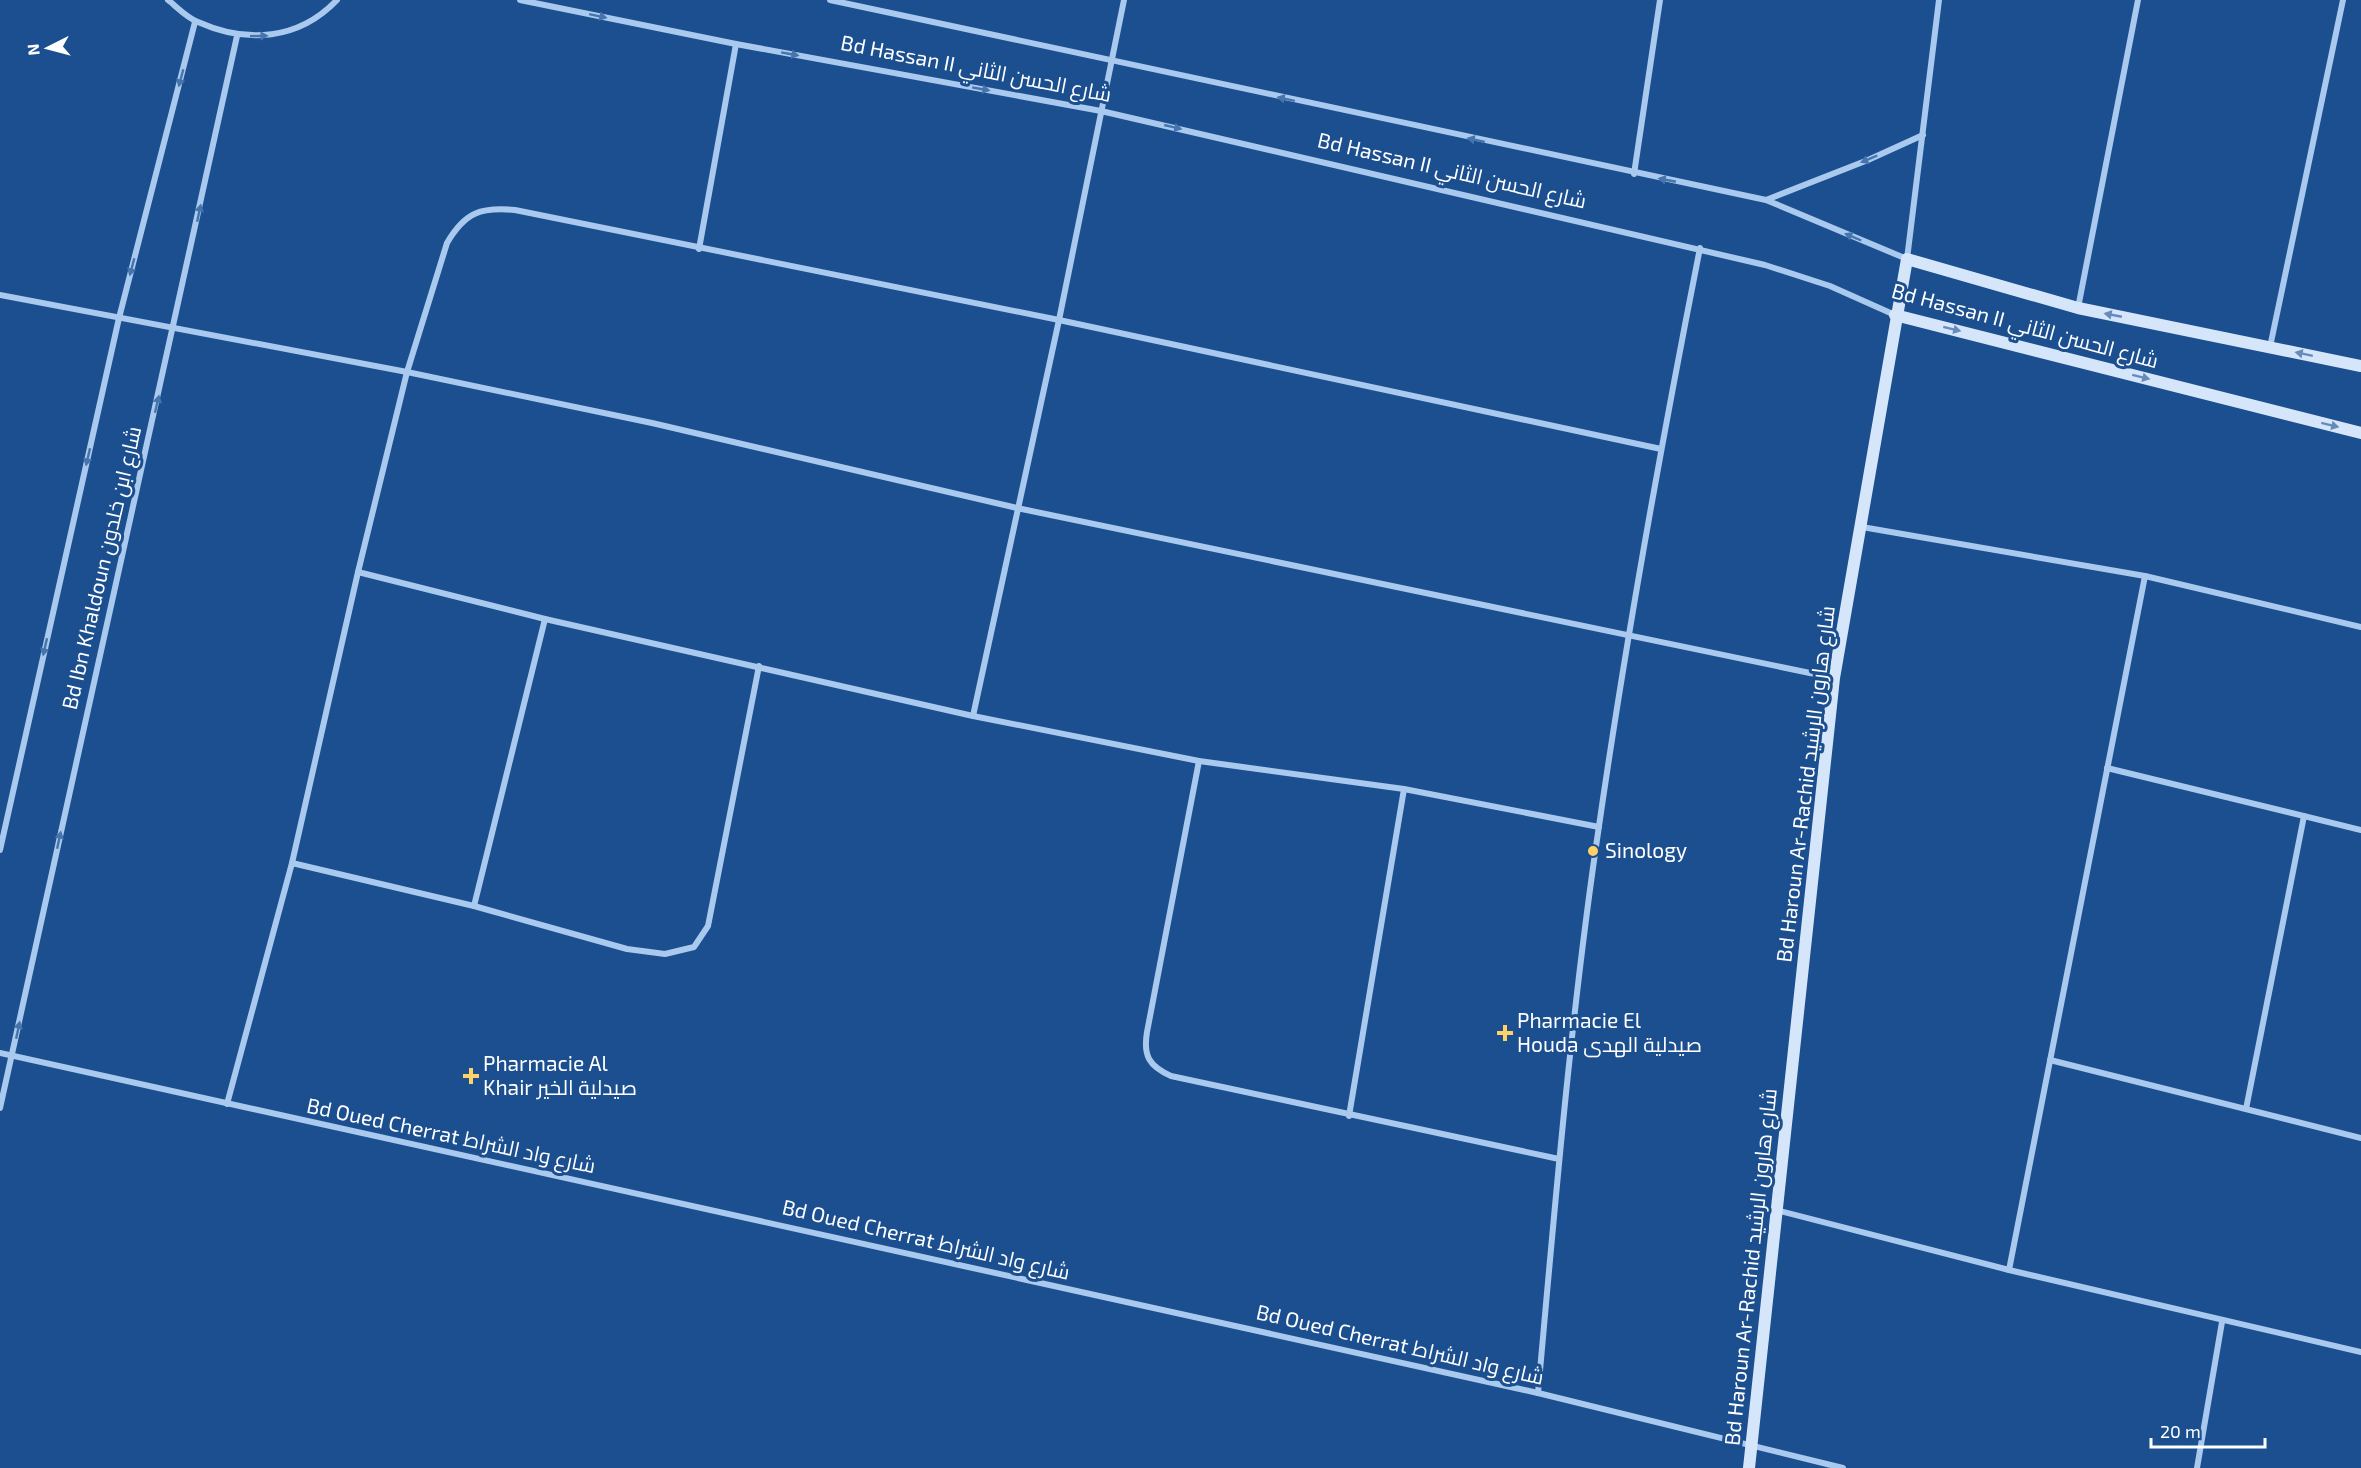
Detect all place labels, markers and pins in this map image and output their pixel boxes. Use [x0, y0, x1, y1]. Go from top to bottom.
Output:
place label: Sinology [1605, 837, 1687, 862]
marker: Sinology [1586, 844, 1600, 858]
place label: Pharmacie El Houda صيدلية الهدى [1517, 1007, 1702, 1058]
marker: Pharmacie El Houda صيدلية الهدى [1498, 1026, 1512, 1040]
place label: Pharmacie Al Khair صيدلية الخير [483, 1050, 637, 1100]
marker: Pharmacie Al Khair صيدلية الخير [464, 1069, 478, 1083]

